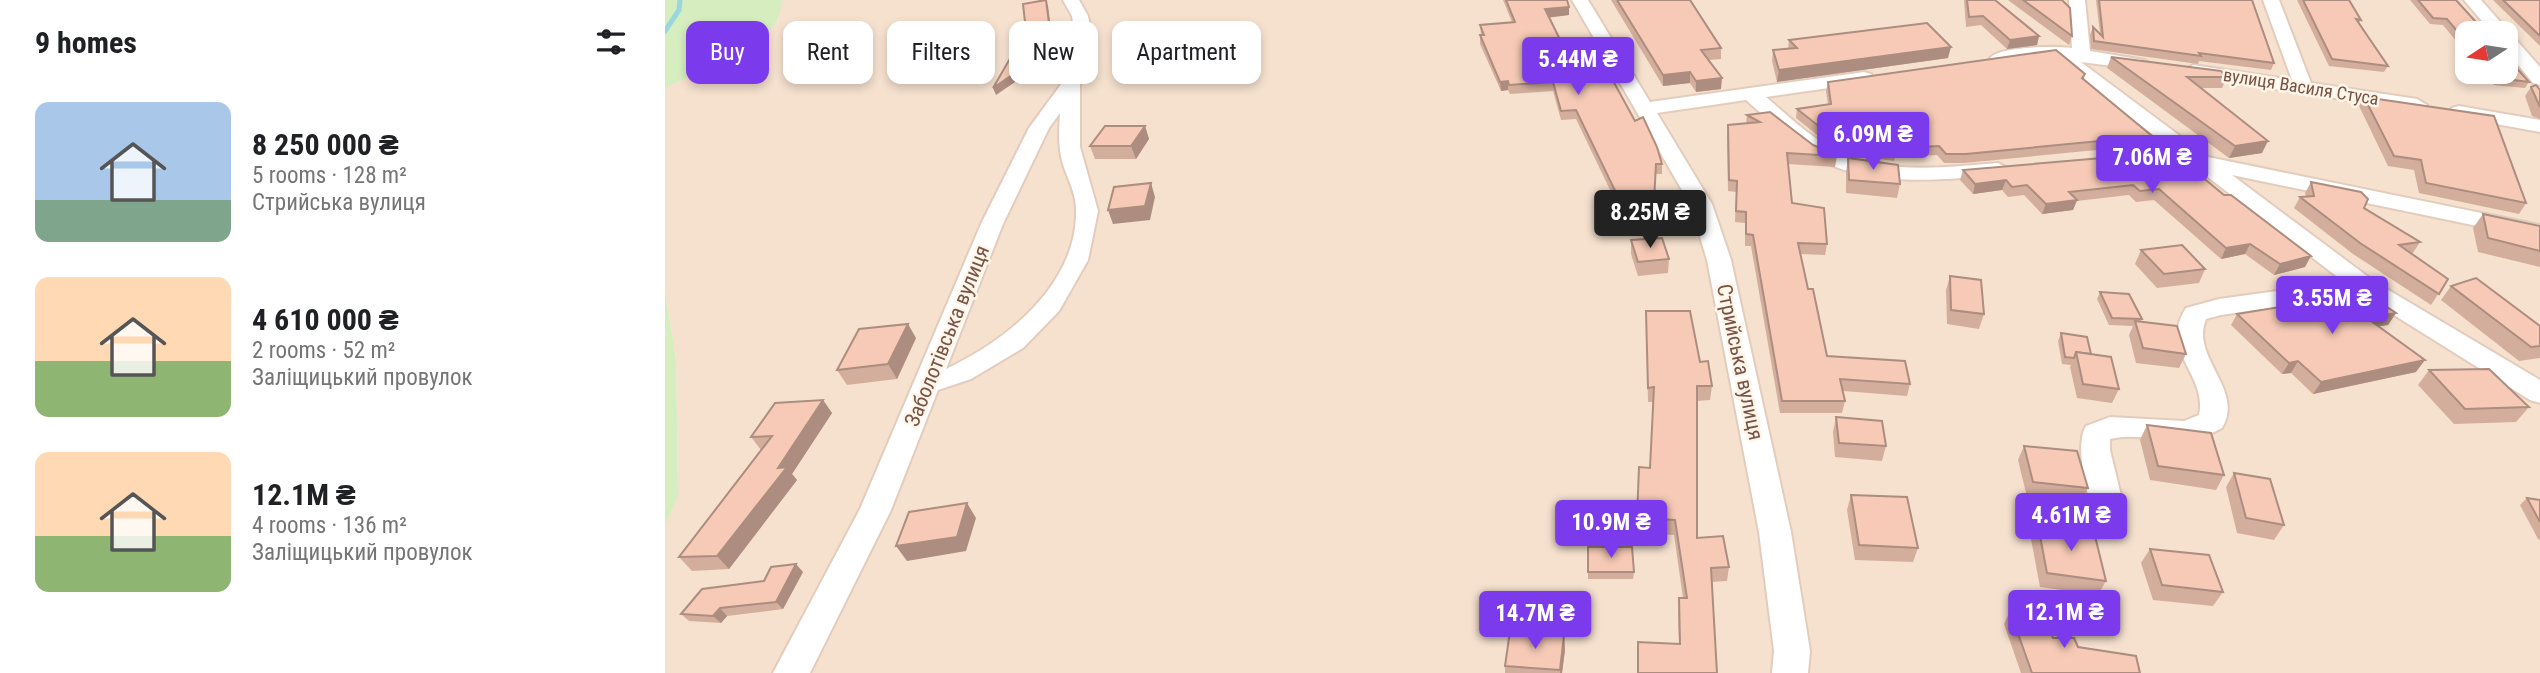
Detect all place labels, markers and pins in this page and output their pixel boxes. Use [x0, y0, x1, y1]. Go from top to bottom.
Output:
pin: 5.44M ₴ [1513, 38, 1643, 97]
pin: 6.09M ₴ [1808, 113, 1938, 172]
pin: 7.06M ₴ [2087, 136, 2217, 195]
pin: 8.25M ₴ [1585, 190, 1715, 250]
pin: 3.55M ₴ [2267, 276, 2397, 336]
pin: 4.61M ₴ [2006, 494, 2136, 553]
pin: 10.9M ₴ [1546, 500, 1676, 560]
pin: 12.1M ₴ [1999, 590, 2129, 650]
pin: 14.7M ₴ [1470, 592, 1600, 651]

